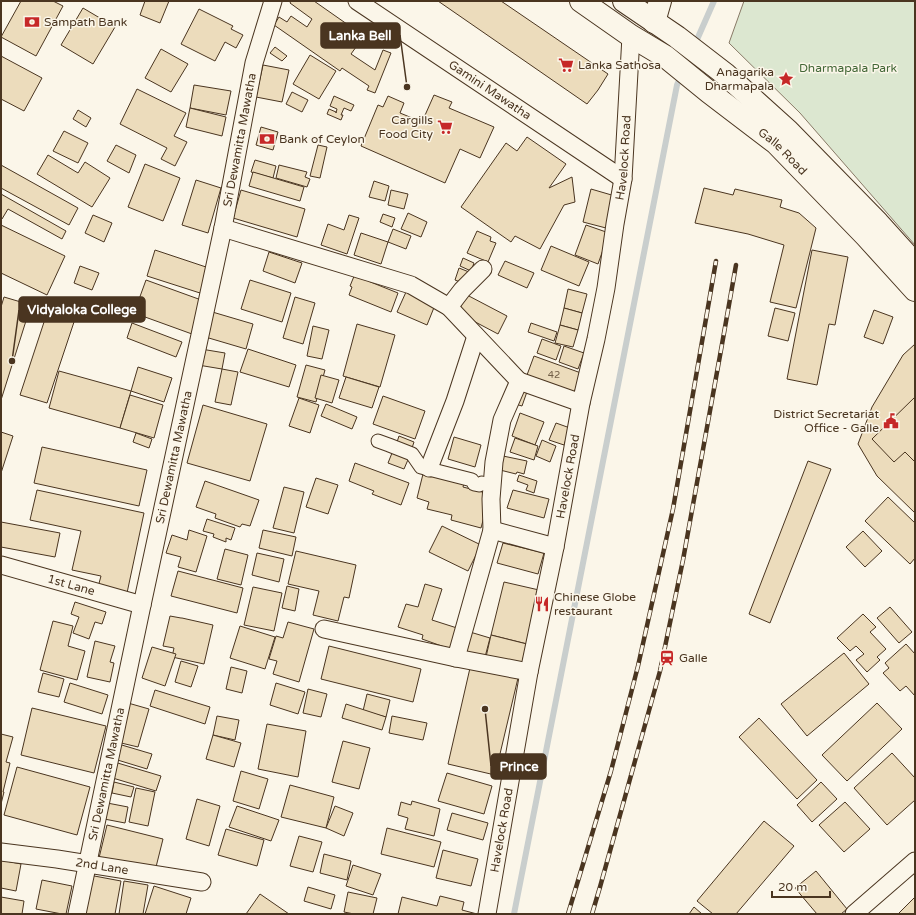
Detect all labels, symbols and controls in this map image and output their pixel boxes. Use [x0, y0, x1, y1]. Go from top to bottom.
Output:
bank icon: Sampath Bank [23, 13, 41, 31]
place label: Sampath Bank [44, 15, 128, 29]
callout: Lanka Bell [321, 23, 400, 48]
text: Lanka Bell [328, 28, 392, 44]
supermarket icon: Lanka Sathosa [557, 56, 575, 74]
street label: Gamini Mawatha [446, 57, 534, 123]
place label: Lanka Sathosa [578, 58, 661, 72]
park label: Dharmapala Park [799, 61, 898, 75]
place label: Anagarika Dharmapala [705, 65, 774, 93]
place icon: Anagarika Dharmapala [777, 70, 795, 88]
street label: Sri Dewamitta Mawatha [220, 72, 259, 208]
place label: Cargills Food City [379, 113, 434, 141]
street label: Havelock Road [612, 115, 634, 201]
supermarket icon: Cargills Food City [436, 118, 454, 136]
street label: Galle Road [755, 125, 810, 178]
bank icon: Bank of Ceylon [258, 130, 276, 148]
place label: Bank of Ceylon [279, 132, 365, 146]
callout: Vidyaloka College [19, 297, 145, 322]
text: Vidyaloka College [27, 302, 137, 318]
house number: 42 [548, 369, 560, 381]
street label: Sri Dewamitta Mawatha [153, 389, 195, 525]
place label: District Secretariat Office - Galle [773, 407, 879, 435]
public building icon: District Secretariat Office - Galle [882, 412, 900, 430]
street label: Havelock Road [553, 433, 582, 520]
street label: 1st Lane [46, 572, 97, 598]
place label: Chinese Globe restaurant [554, 590, 636, 618]
restaurant icon: Chinese Globe restaurant [533, 595, 551, 613]
station icon: Galle [658, 649, 676, 667]
place label: Galle [679, 651, 708, 665]
street label: Sri Dewamitta Mawatha [86, 706, 127, 842]
callout: Prince [491, 754, 546, 779]
text: Prince [499, 759, 539, 775]
street label: Havelock Road [487, 787, 516, 873]
street label: 2nd Lane [75, 855, 130, 877]
scale bar [772, 873, 830, 899]
text: 20 m [778, 880, 807, 894]

